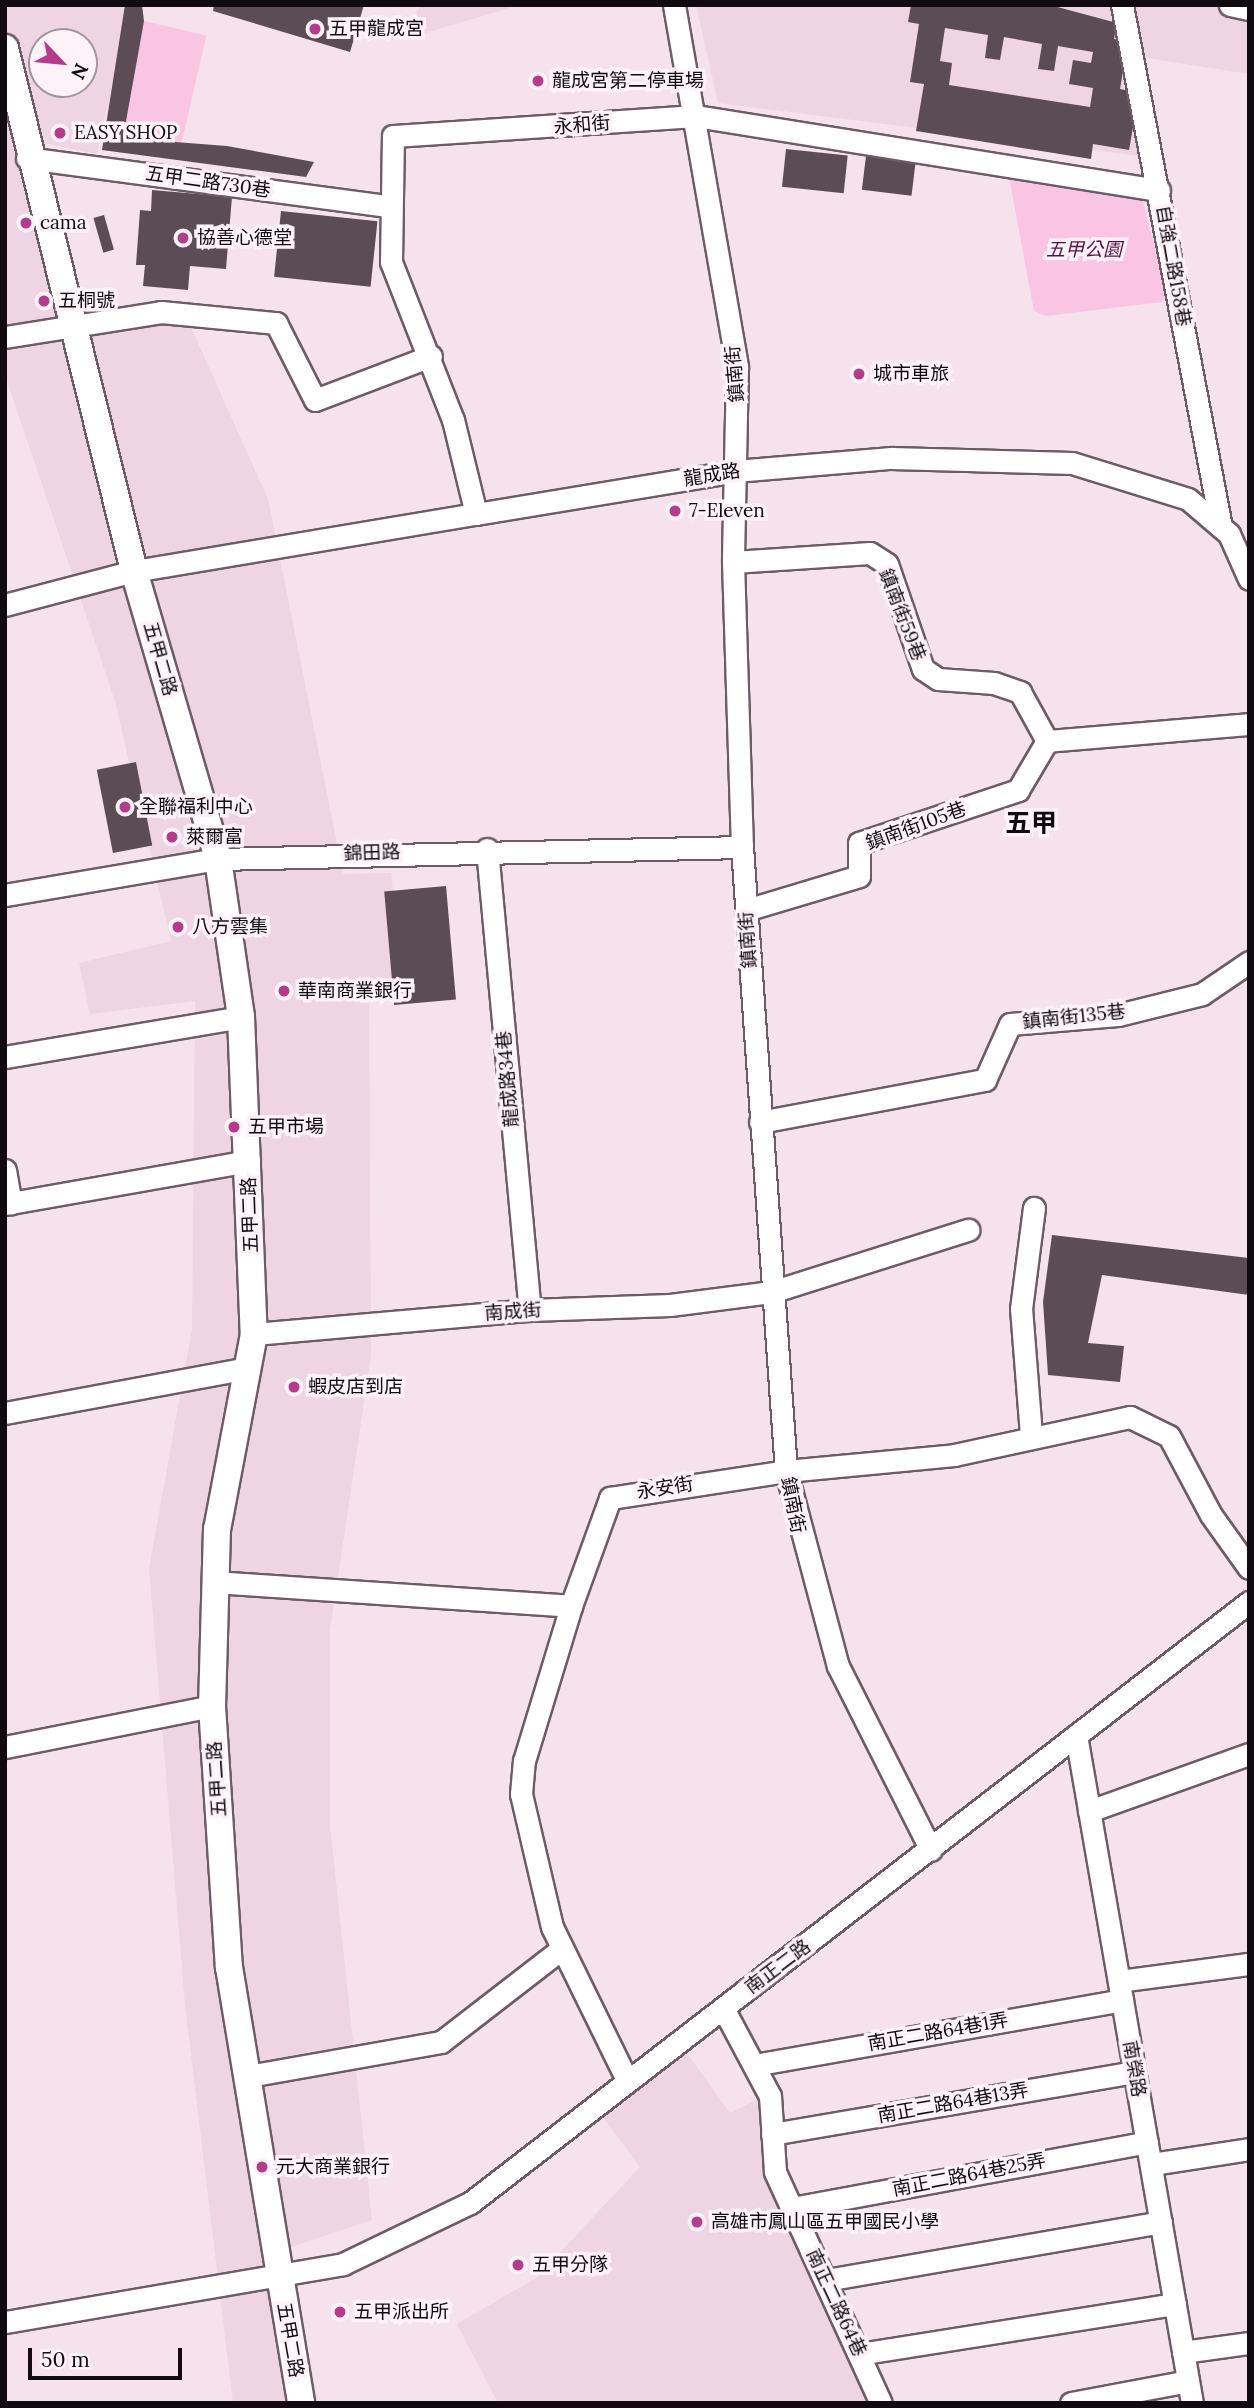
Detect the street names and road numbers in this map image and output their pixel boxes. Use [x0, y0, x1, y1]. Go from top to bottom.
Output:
street label: 永和街 [553, 111, 611, 139]
street label: 五甲二路730巷 [144, 162, 272, 202]
street label: 自強二路158巷 [1151, 203, 1195, 329]
street label: 鎮南街 [721, 345, 749, 403]
street label: 龍成路 [682, 459, 742, 491]
street label: 鎮南街59巷 [874, 565, 930, 665]
street label: 五甲二路 [139, 619, 181, 699]
street label: 鎮南街105巷 [863, 797, 969, 855]
street label: 錦田路 [343, 841, 401, 865]
street label: 鎮南街 [735, 911, 761, 969]
street label: 鎮南街135巷 [1021, 1000, 1127, 1034]
street label: 龍成路34巷 [492, 1030, 524, 1128]
street label: 五甲二路 [237, 1177, 263, 1253]
street label: 南成街 [484, 1299, 542, 1325]
street label: 永安街 [635, 1472, 695, 1504]
street label: 鎮南街 [776, 1475, 810, 1535]
street label: 五甲二路 [203, 1740, 231, 1818]
street label: 南正二路 [741, 1935, 815, 1999]
street label: 南正二路64巷1弄 [866, 2008, 1010, 2056]
street label: 南榮路 [1118, 2039, 1150, 2099]
street label: 南正二路64巷13弄 [876, 2079, 1030, 2127]
street label: 南正二路64巷25弄 [890, 2149, 1048, 2201]
street label: 南正二路64巷 [801, 2245, 871, 2361]
street label: 五甲二路 [272, 2301, 308, 2379]

